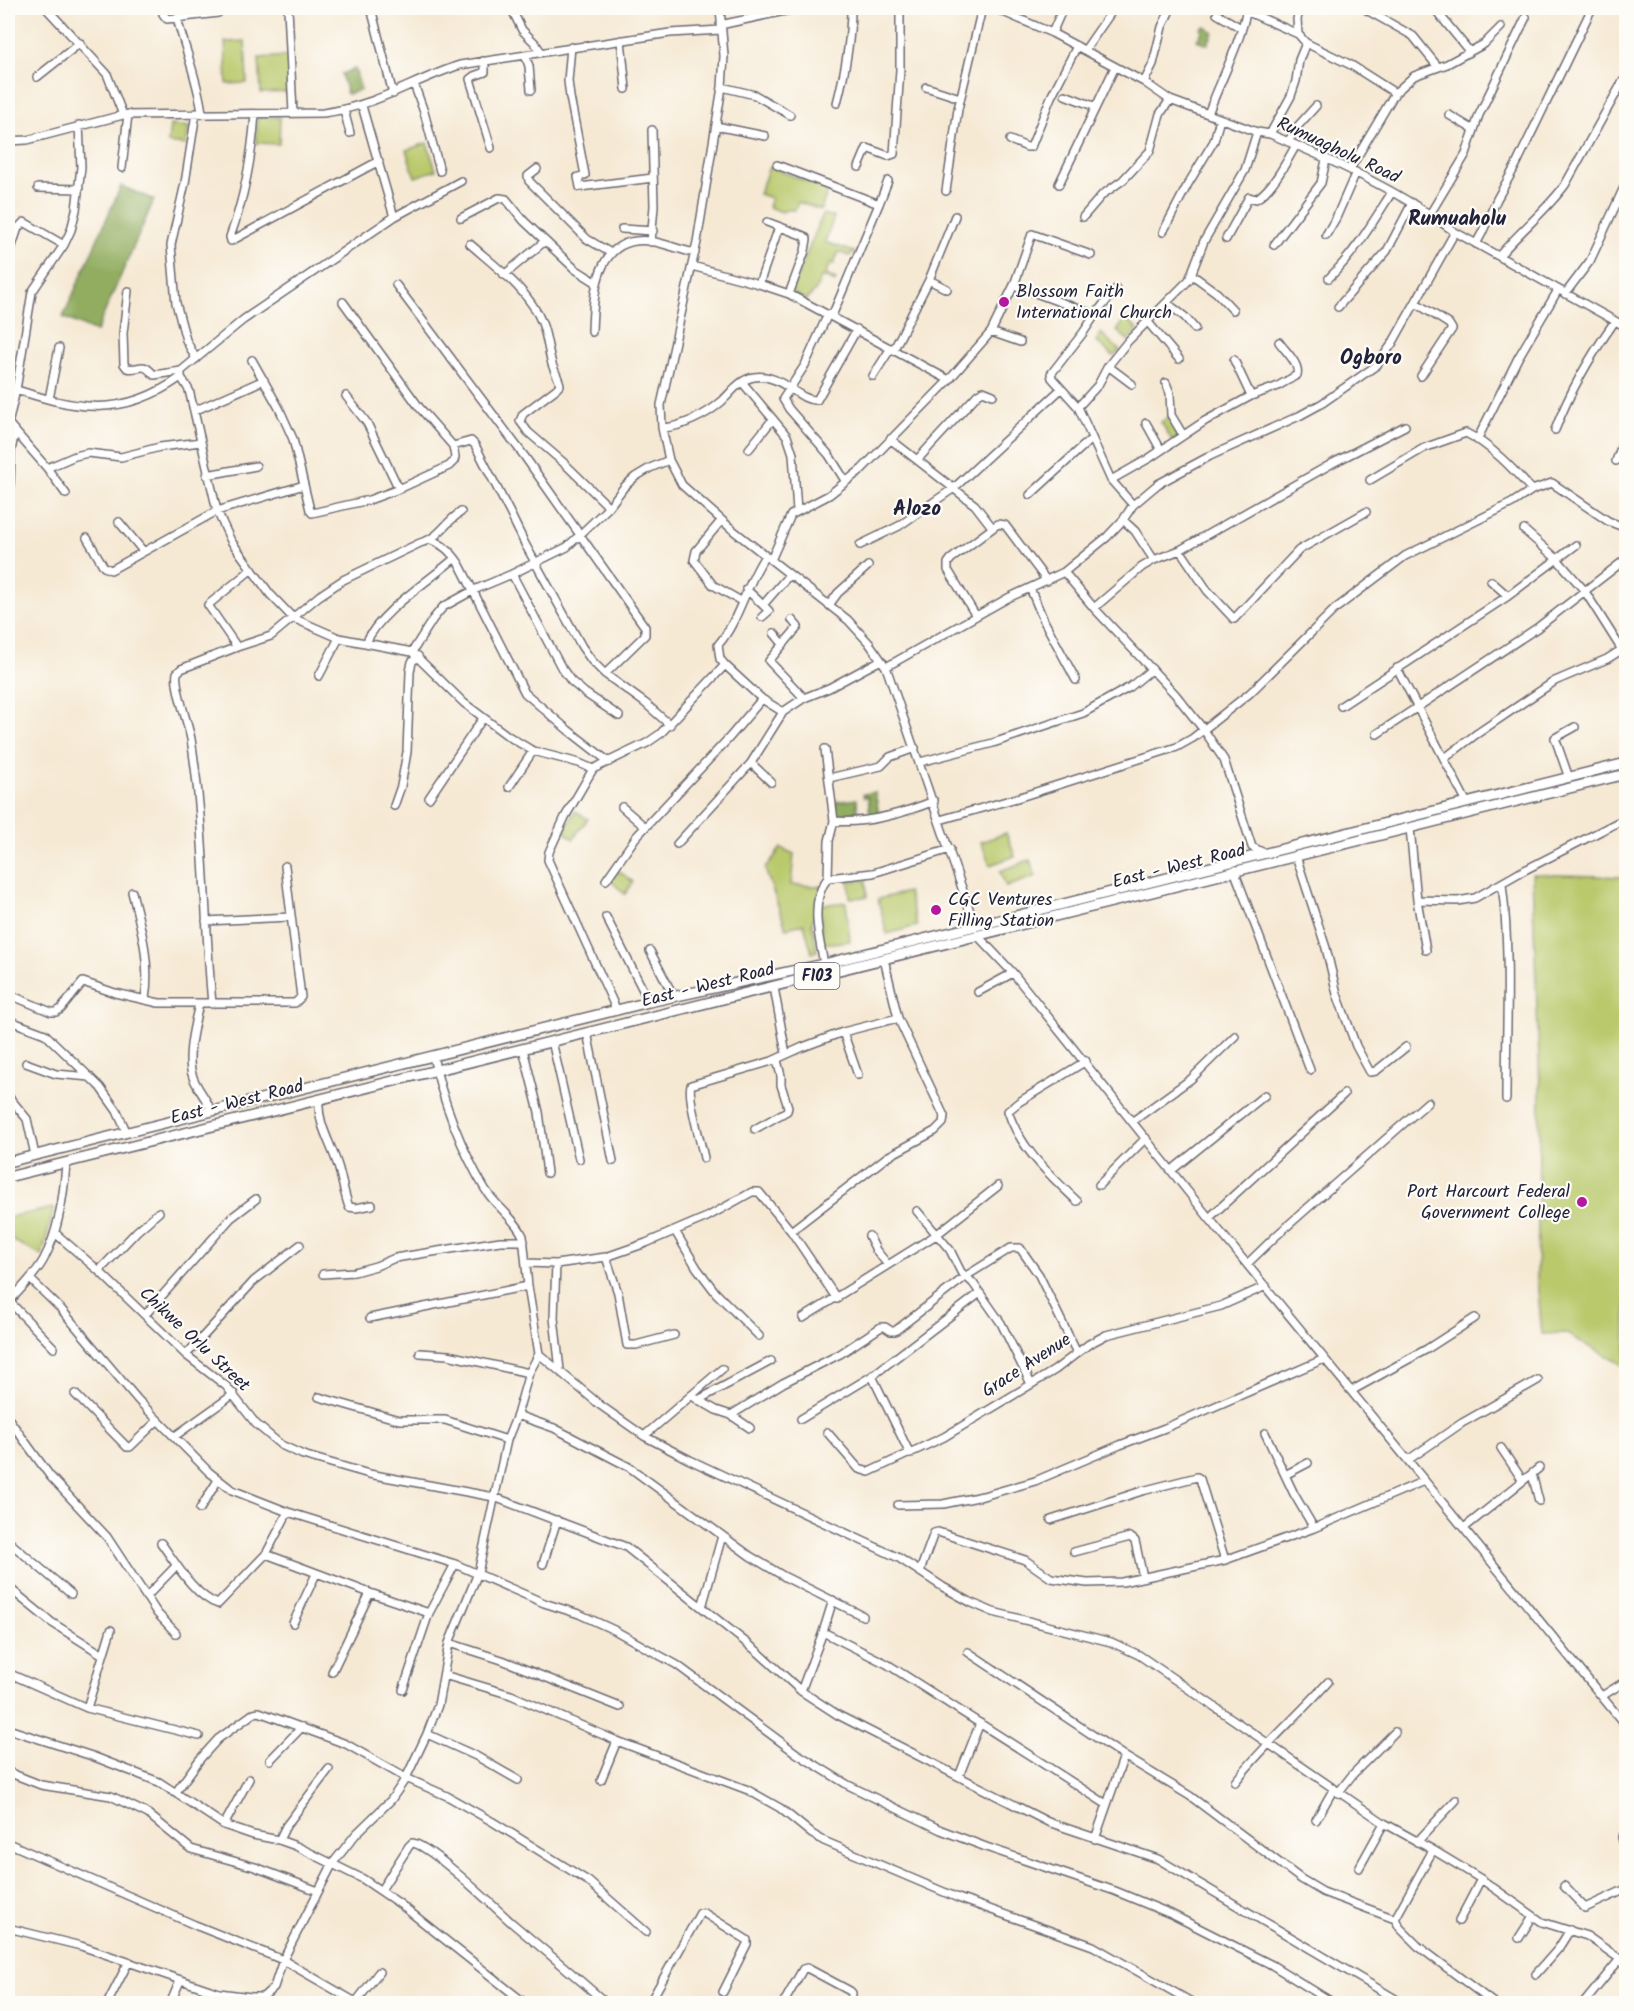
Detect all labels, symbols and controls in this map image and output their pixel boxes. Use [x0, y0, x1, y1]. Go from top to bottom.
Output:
street label: Rumuagholu Road [1271, 110, 1405, 193]
district label: Rumuaholu [1408, 203, 1507, 236]
place label: Blossom Faith International Church [1016, 278, 1172, 328]
marker: Blossom Faith International Church [997, 295, 1011, 309]
district label: Ogboro [1340, 342, 1402, 375]
district label: Alozo [893, 493, 941, 526]
street label: East - West Road [1109, 836, 1250, 898]
place label: CGC Ventures Filling Station [948, 886, 1054, 936]
marker: CGC Ventures Filling Station [929, 903, 943, 917]
street label: East - West Road [638, 955, 779, 1017]
road number: F103 [794, 963, 840, 989]
street label: East - West Road [167, 1072, 308, 1134]
place label: Port Harcourt Federal Government College [1407, 1178, 1571, 1228]
marker: Port Harcourt Federal Government College [1575, 1195, 1589, 1209]
street label: Chikwe Orlu Street [132, 1280, 257, 1400]
street label: Grace Avenue [976, 1326, 1078, 1406]

